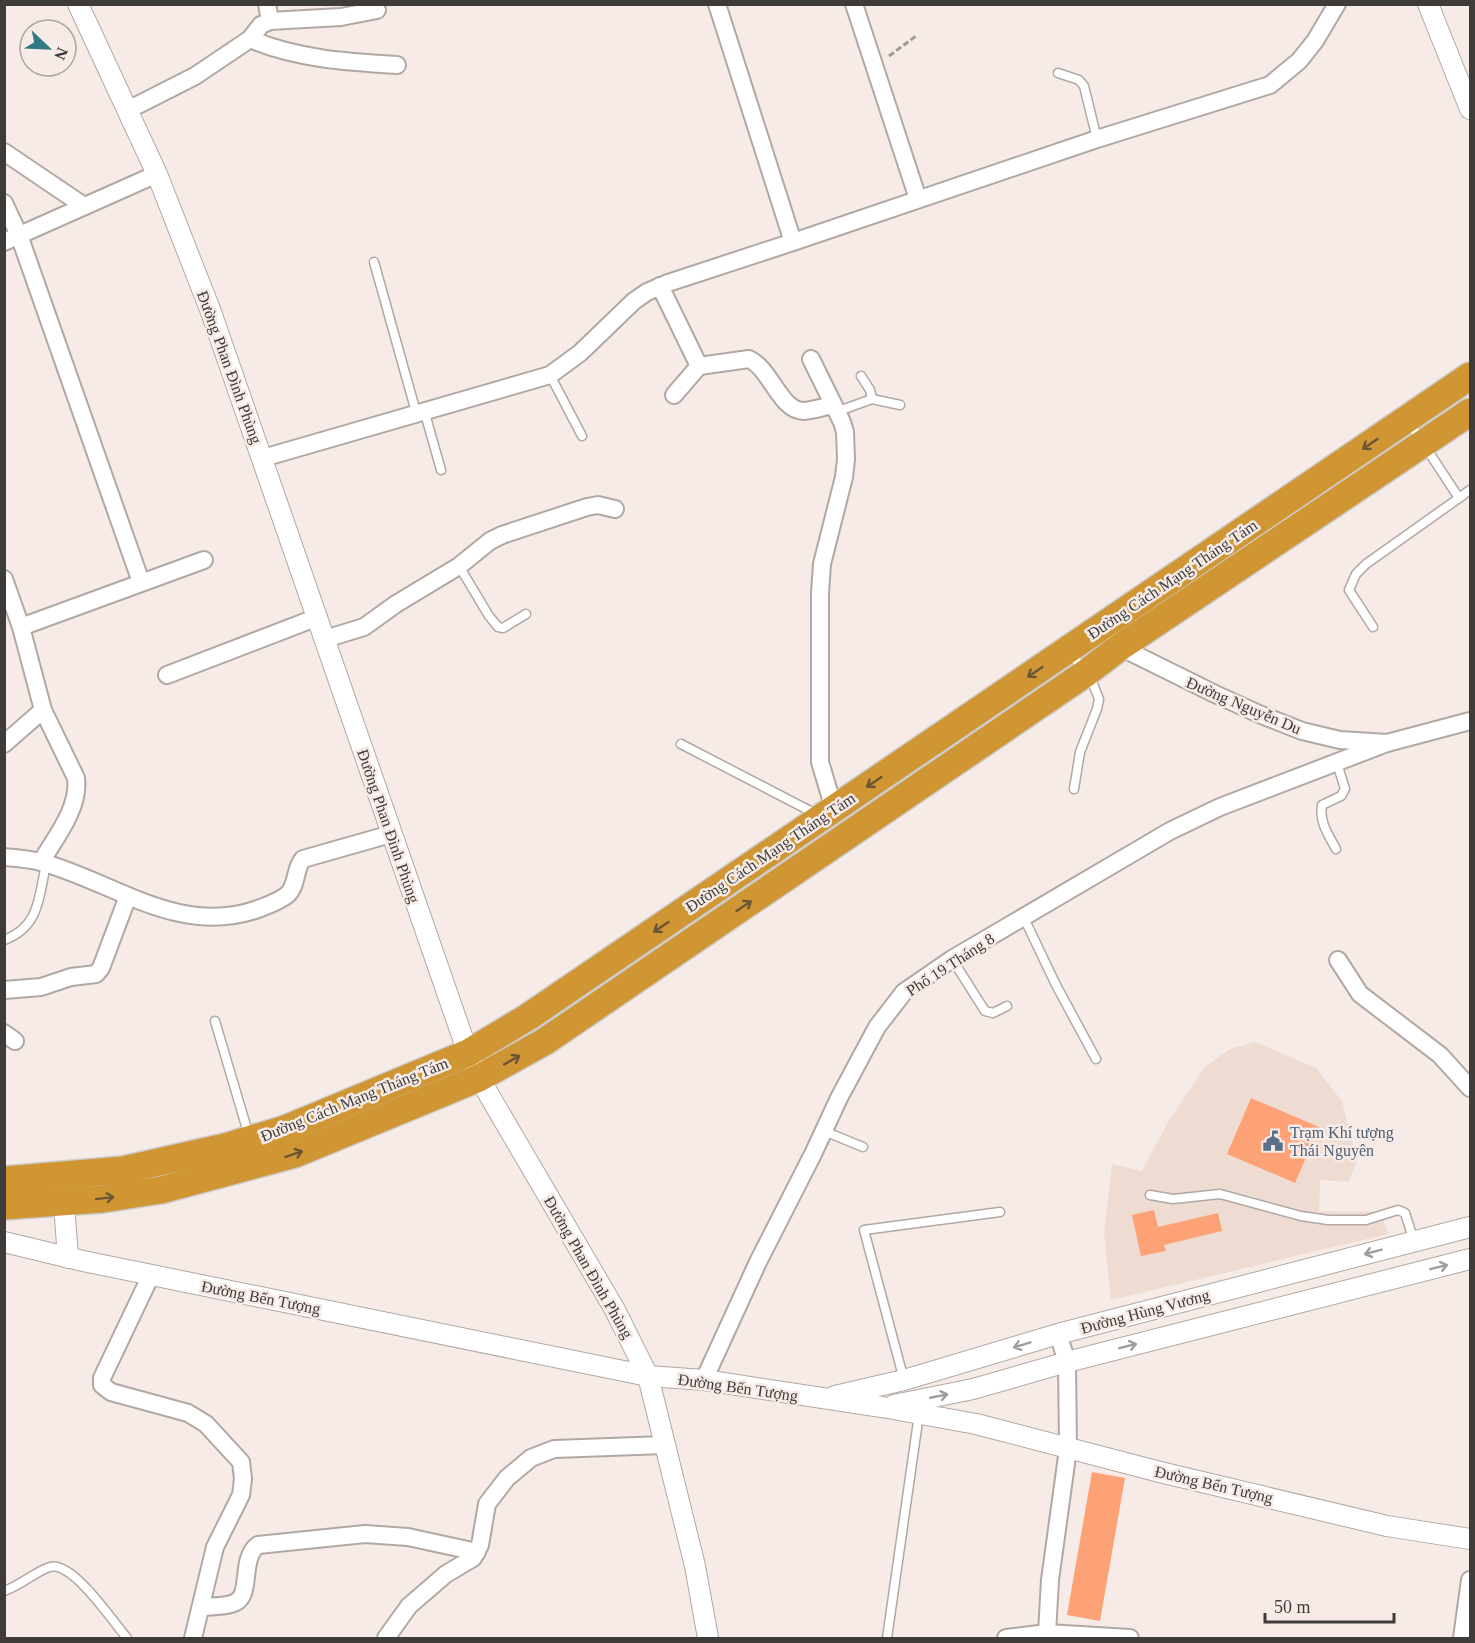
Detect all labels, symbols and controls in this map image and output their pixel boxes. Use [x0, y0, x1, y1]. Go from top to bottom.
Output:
north arrow [18, 18, 78, 78]
text: N [51, 45, 71, 63]
street label: Đường Phan Đình Phùng [193, 288, 265, 446]
one-way arrow [1362, 438, 1379, 451]
street label: Đường Cách Mạng Tháng Tám [1084, 516, 1261, 643]
one-way arrow [1027, 666, 1044, 678]
street label: Đường Nguyễn Du [1184, 674, 1304, 738]
street label: Đường Phan Đình Phùng [353, 747, 423, 906]
one-way arrow [866, 776, 883, 788]
street label: Đường Cách Mạng Tháng Tám [682, 789, 859, 916]
one-way arrow [735, 900, 752, 912]
one-way arrow [653, 921, 670, 933]
street label: Phố 19 Tháng 8 [903, 930, 998, 1000]
street label: Đường Cách Mạng Tháng Tám [258, 1054, 451, 1146]
one-way arrow [503, 1054, 520, 1066]
place label: Trạm Khí tượng Thái Nguyên [1290, 1124, 1394, 1160]
public building icon: Trạm Khí tượng Thái Nguyên [1261, 1129, 1285, 1153]
one-way arrow [284, 1147, 303, 1158]
one-way arrow [94, 1192, 114, 1203]
street label: Đường Phan Đình Phùng [540, 1193, 636, 1342]
one-way arrow [1364, 1246, 1383, 1258]
one-way arrow [1429, 1261, 1448, 1272]
street label: Đường Bến Tượng [200, 1278, 322, 1318]
street label: Đường Hùng Vương [1079, 1286, 1212, 1338]
one-way arrow [1013, 1340, 1032, 1351]
one-way arrow [1118, 1340, 1137, 1351]
street label: Đường Bến Tượng [677, 1371, 799, 1405]
one-way arrow [929, 1390, 949, 1401]
street label: Đường Bến Tượng [1153, 1463, 1275, 1507]
scale bar [1265, 1586, 1394, 1624]
text: 50 m [1274, 1597, 1311, 1617]

